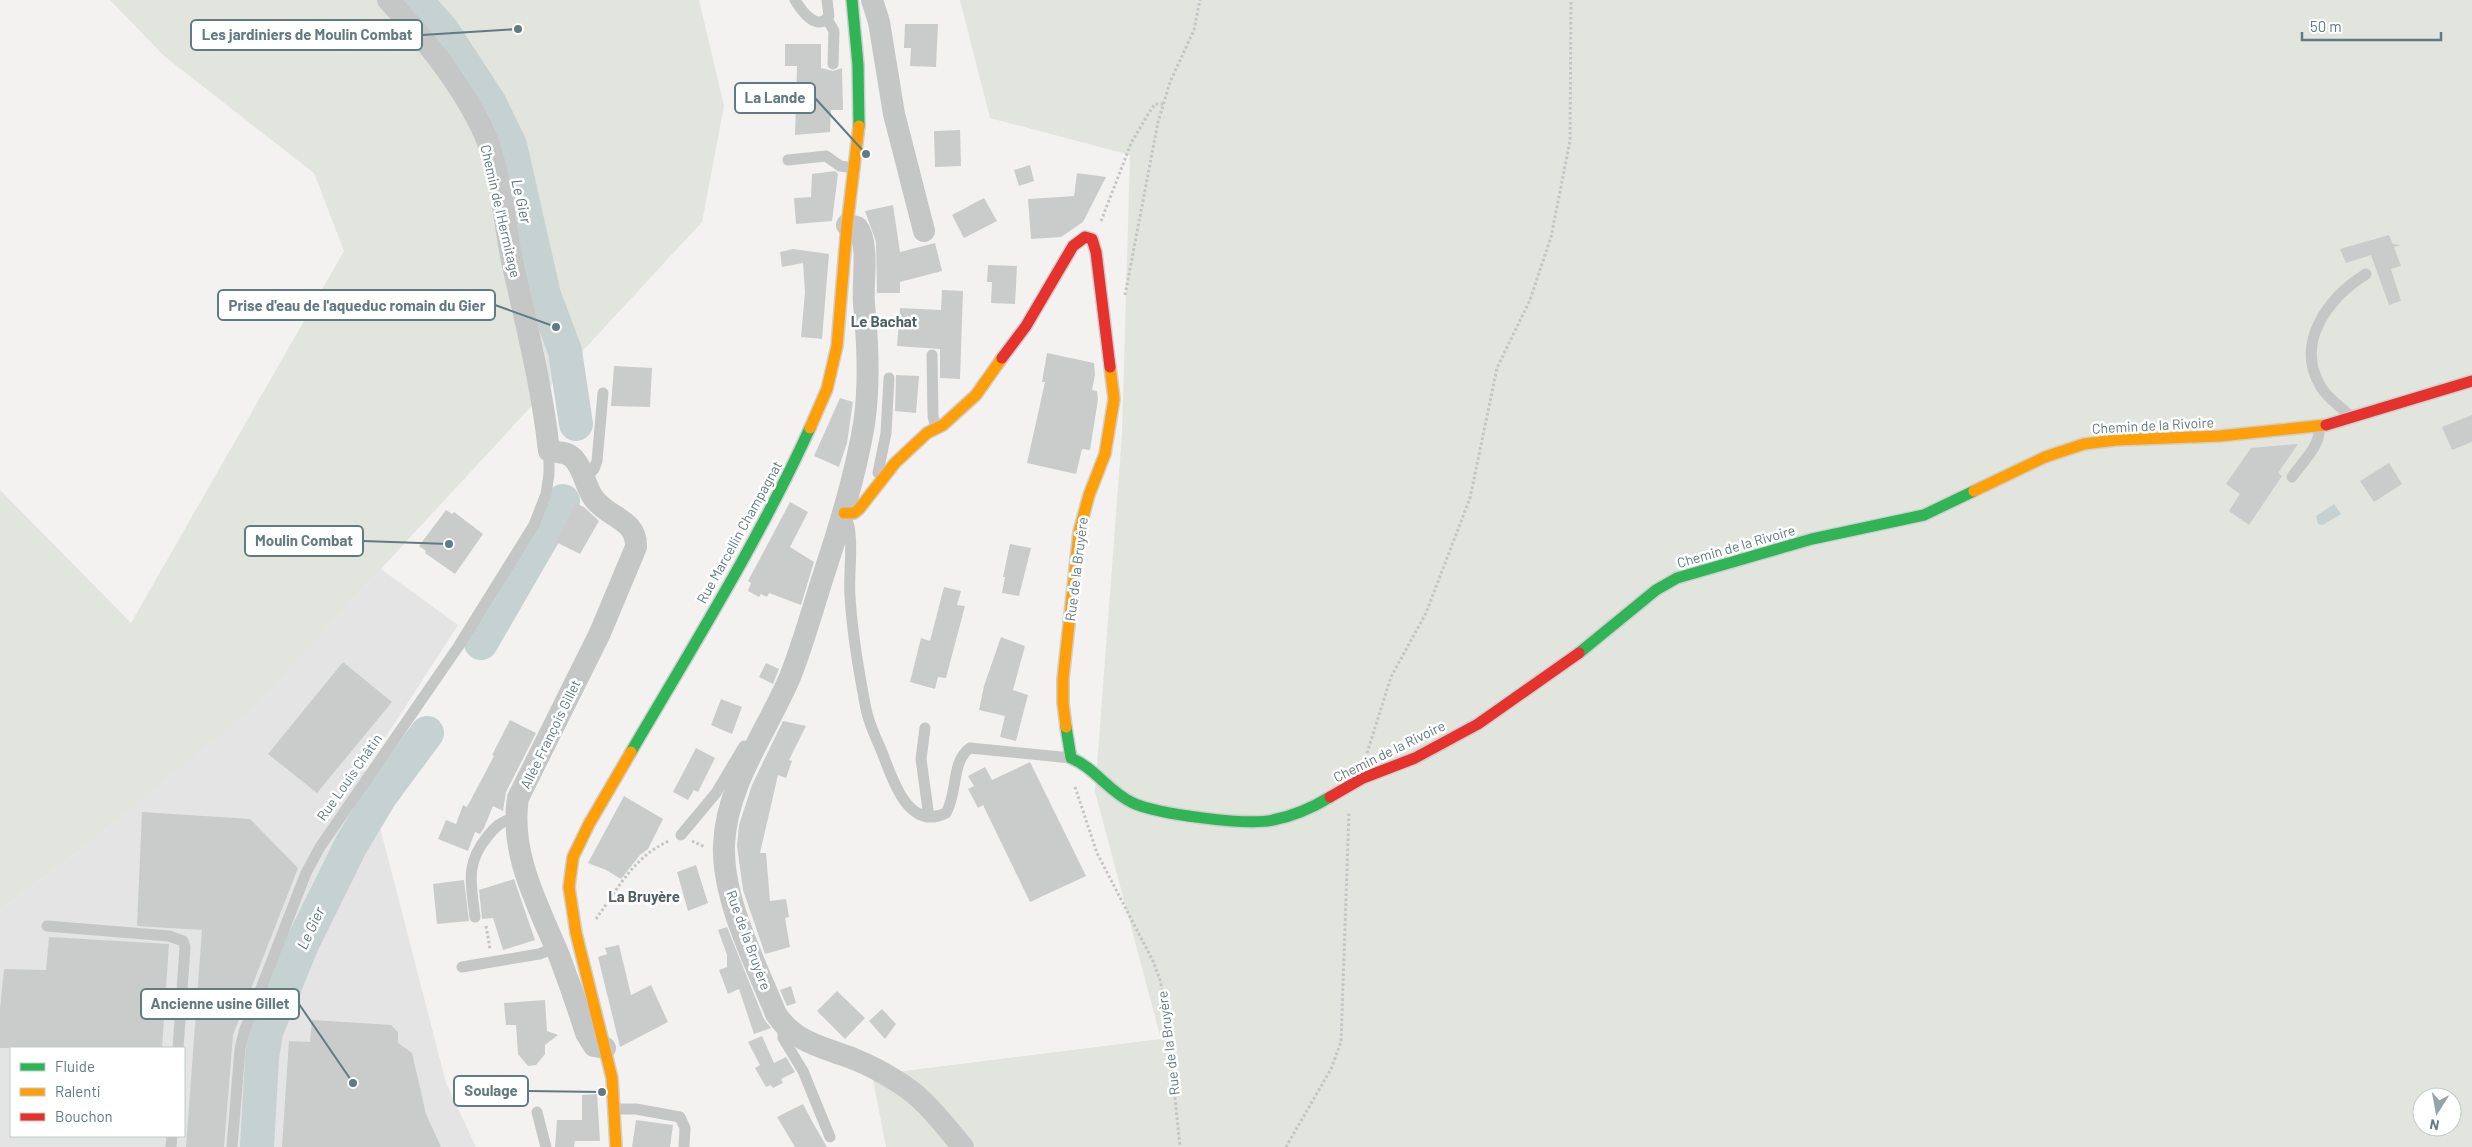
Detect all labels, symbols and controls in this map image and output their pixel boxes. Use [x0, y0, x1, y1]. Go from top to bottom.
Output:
scale bar [2302, 10, 2441, 42]
text: 50 m [2310, 17, 2342, 35]
callout: Les jardiniers de Moulin Combat [191, 20, 422, 50]
text: Les jardiniers de Moulin Combat [202, 25, 413, 43]
callout: La Lande [735, 83, 815, 113]
text: La Lande [745, 88, 805, 106]
street label: Chemin de l'Hermitage [477, 143, 525, 279]
water label: Le Gier [508, 177, 536, 225]
callout: Prise d'eau de l'aqueduc romain du Gier [218, 290, 495, 320]
text: Prise d'eau de l'aqueduc romain du Gier [229, 296, 486, 314]
district label: Le Bachat [851, 312, 918, 330]
street label: Chemin de la Rivoire [2092, 413, 2214, 437]
street label: Rue Marcellin Champagnat [693, 458, 785, 606]
street label: Rue de la Bruyère [1061, 516, 1091, 622]
street label: Chemin de la Rivoire [1675, 521, 1797, 571]
callout: Moulin Combat [245, 526, 363, 556]
text: Moulin Combat [255, 531, 353, 549]
street label: Allée François Gillet [516, 677, 584, 791]
street label: Chemin de la Rivoire [1330, 717, 1448, 785]
street label: Rue Louis Châtin [313, 730, 385, 824]
district label: La Bruyère [608, 887, 680, 905]
street label: Rue de la Bruyère [723, 888, 775, 992]
water label: Le Gier [292, 903, 328, 952]
callout: Ancienne usine Gillet [141, 989, 299, 1019]
street label: Rue de la Bruyère [1153, 990, 1183, 1096]
text: Ancienne usine Gillet [151, 994, 290, 1012]
legend [10, 1047, 185, 1137]
text: Fluide [55, 1057, 95, 1075]
callout: Soulage [454, 1076, 528, 1106]
text: Soulage [464, 1081, 518, 1099]
text: Ralenti [55, 1082, 101, 1100]
north arrow [2412, 1087, 2462, 1137]
text: Bouchon [55, 1107, 113, 1125]
text: N [2428, 1116, 2441, 1134]

